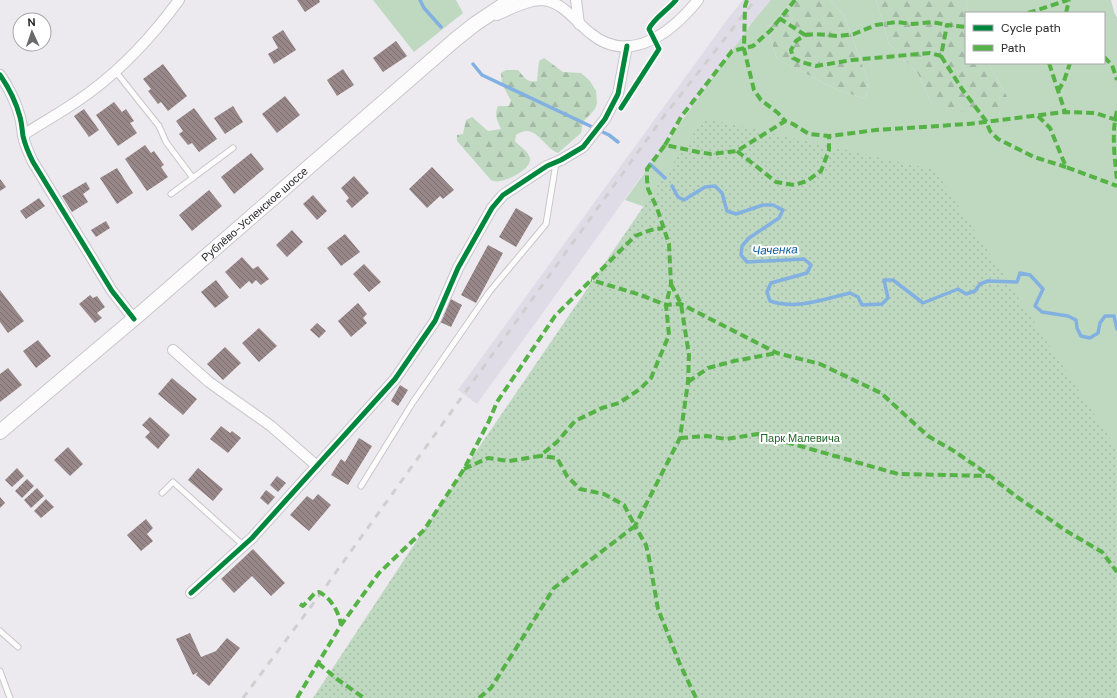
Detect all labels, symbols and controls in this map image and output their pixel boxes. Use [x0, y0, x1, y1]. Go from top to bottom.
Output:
north arrow [12, 12, 52, 52]
legend [965, 12, 1105, 64]
text: N [27, 15, 36, 29]
text: Cycle path [1001, 20, 1061, 36]
text: Path [1001, 40, 1026, 56]
street label: Рублёво-Успенское шоссе [198, 164, 311, 264]
water label: Чаченка [752, 241, 798, 259]
park label: Парк Малевича [760, 431, 841, 445]

